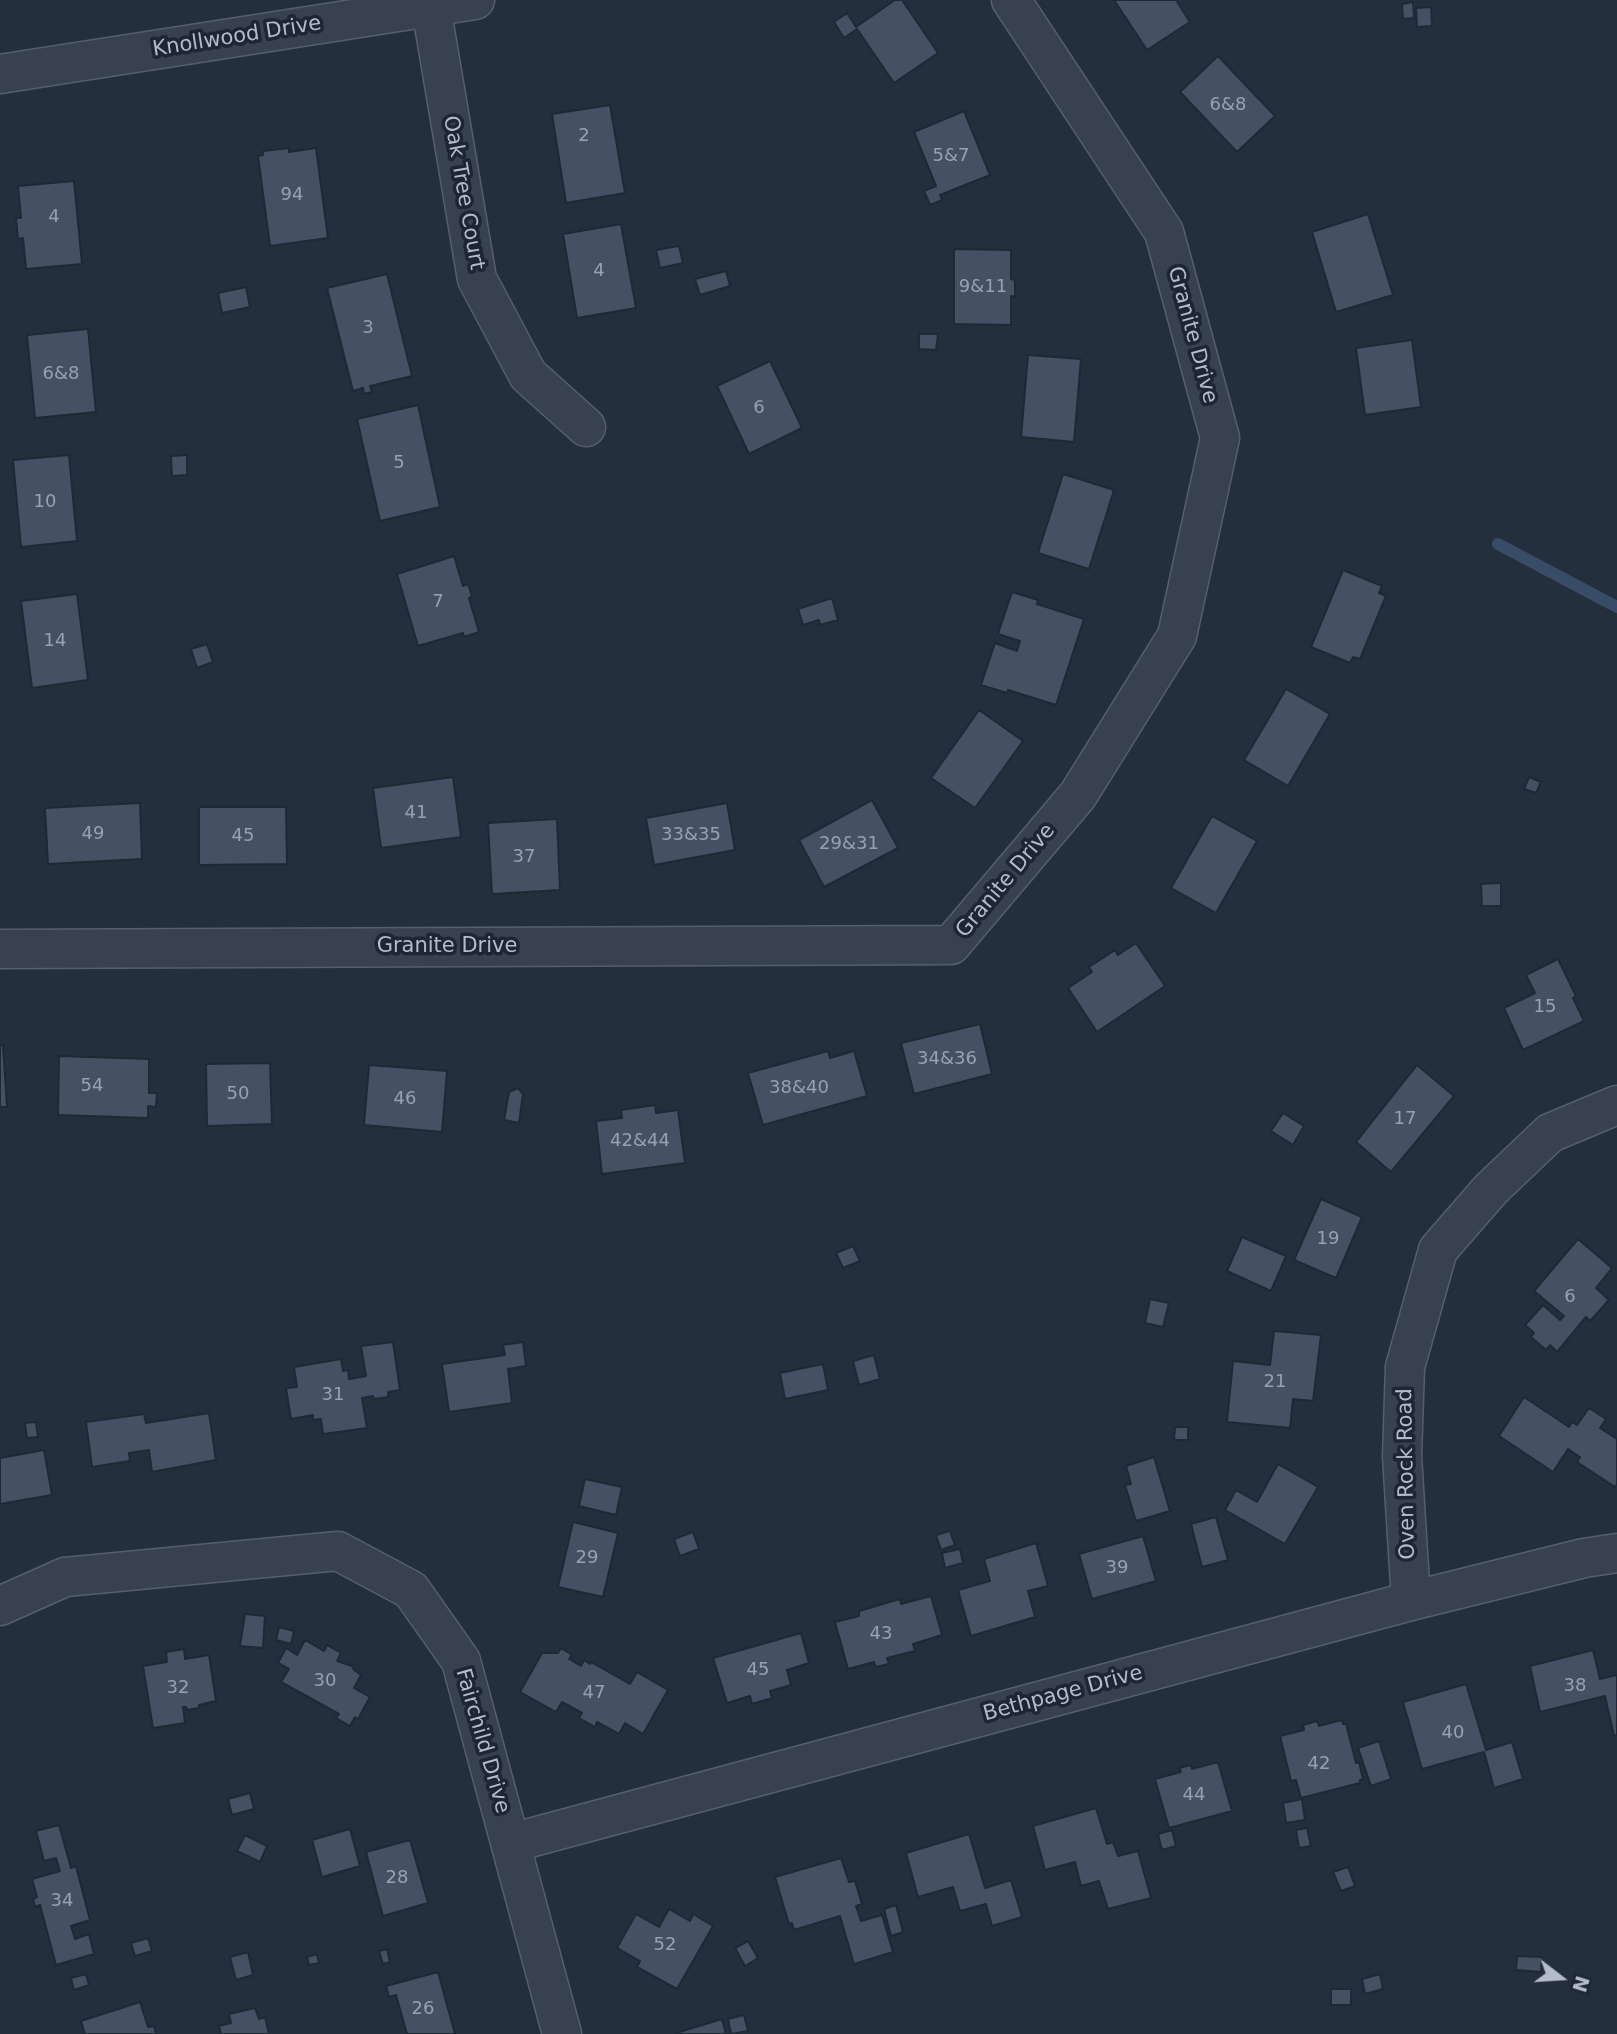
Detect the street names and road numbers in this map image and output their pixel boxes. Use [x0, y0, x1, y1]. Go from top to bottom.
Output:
street label: Knollwood Drive [151, 11, 323, 63]
street label: Oak Tree Court [437, 114, 489, 272]
street label: Granite Drive [1162, 264, 1222, 406]
street label: Granite Drive [951, 819, 1061, 943]
street label: Granite Drive [377, 934, 517, 960]
street label: Oven Rock Road [1393, 1388, 1421, 1560]
street label: Bethpage Drive [981, 1661, 1145, 1727]
street label: Fairchild Drive [449, 1666, 515, 1816]

